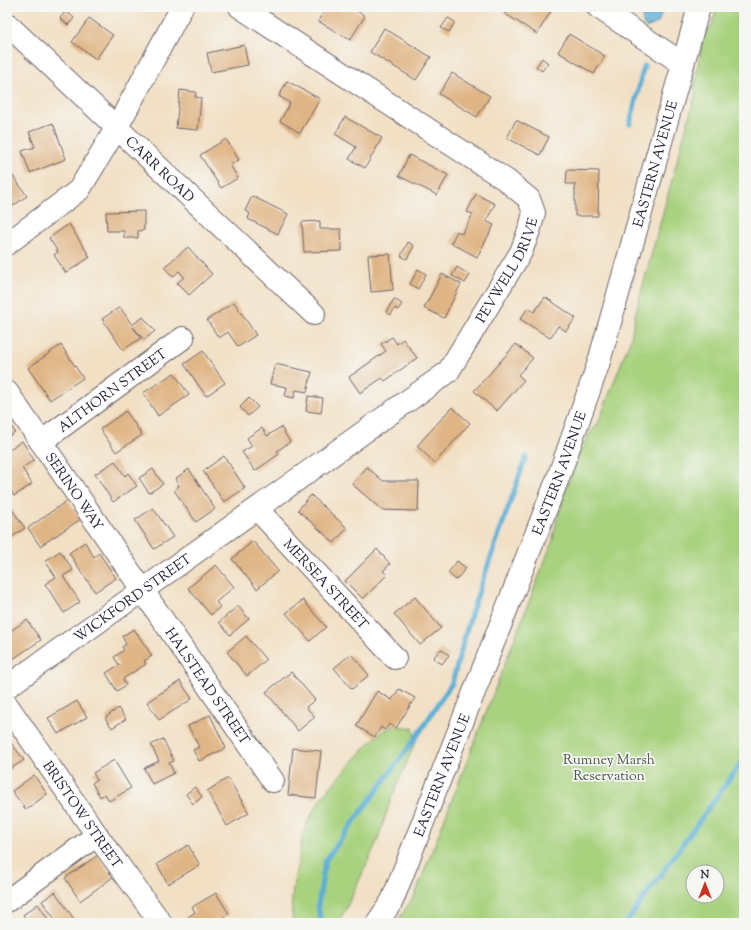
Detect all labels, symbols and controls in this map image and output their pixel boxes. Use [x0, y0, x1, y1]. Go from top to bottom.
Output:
street label: EASTERN AVENUE [629, 98, 684, 230]
street label: CARR ROAD [120, 133, 198, 208]
street label: PEVWELL DRIVE [472, 215, 544, 327]
street label: ALTHORN STREET [55, 345, 172, 438]
street label: EASTERN AVENUE [528, 408, 593, 539]
street label: SERINO WAY [39, 449, 107, 535]
street label: MERSEA STREET [278, 535, 372, 635]
street label: WICKFORD STREET [71, 550, 197, 648]
street label: HALSTEAD STREET [159, 624, 254, 750]
street label: EASTERN AVENUE [410, 711, 477, 840]
park label: Rumney Marsh Reservation [563, 751, 655, 787]
street label: BRISTOW STREET [37, 758, 126, 873]
north arrow [685, 864, 725, 904]
text: N [700, 867, 710, 883]

